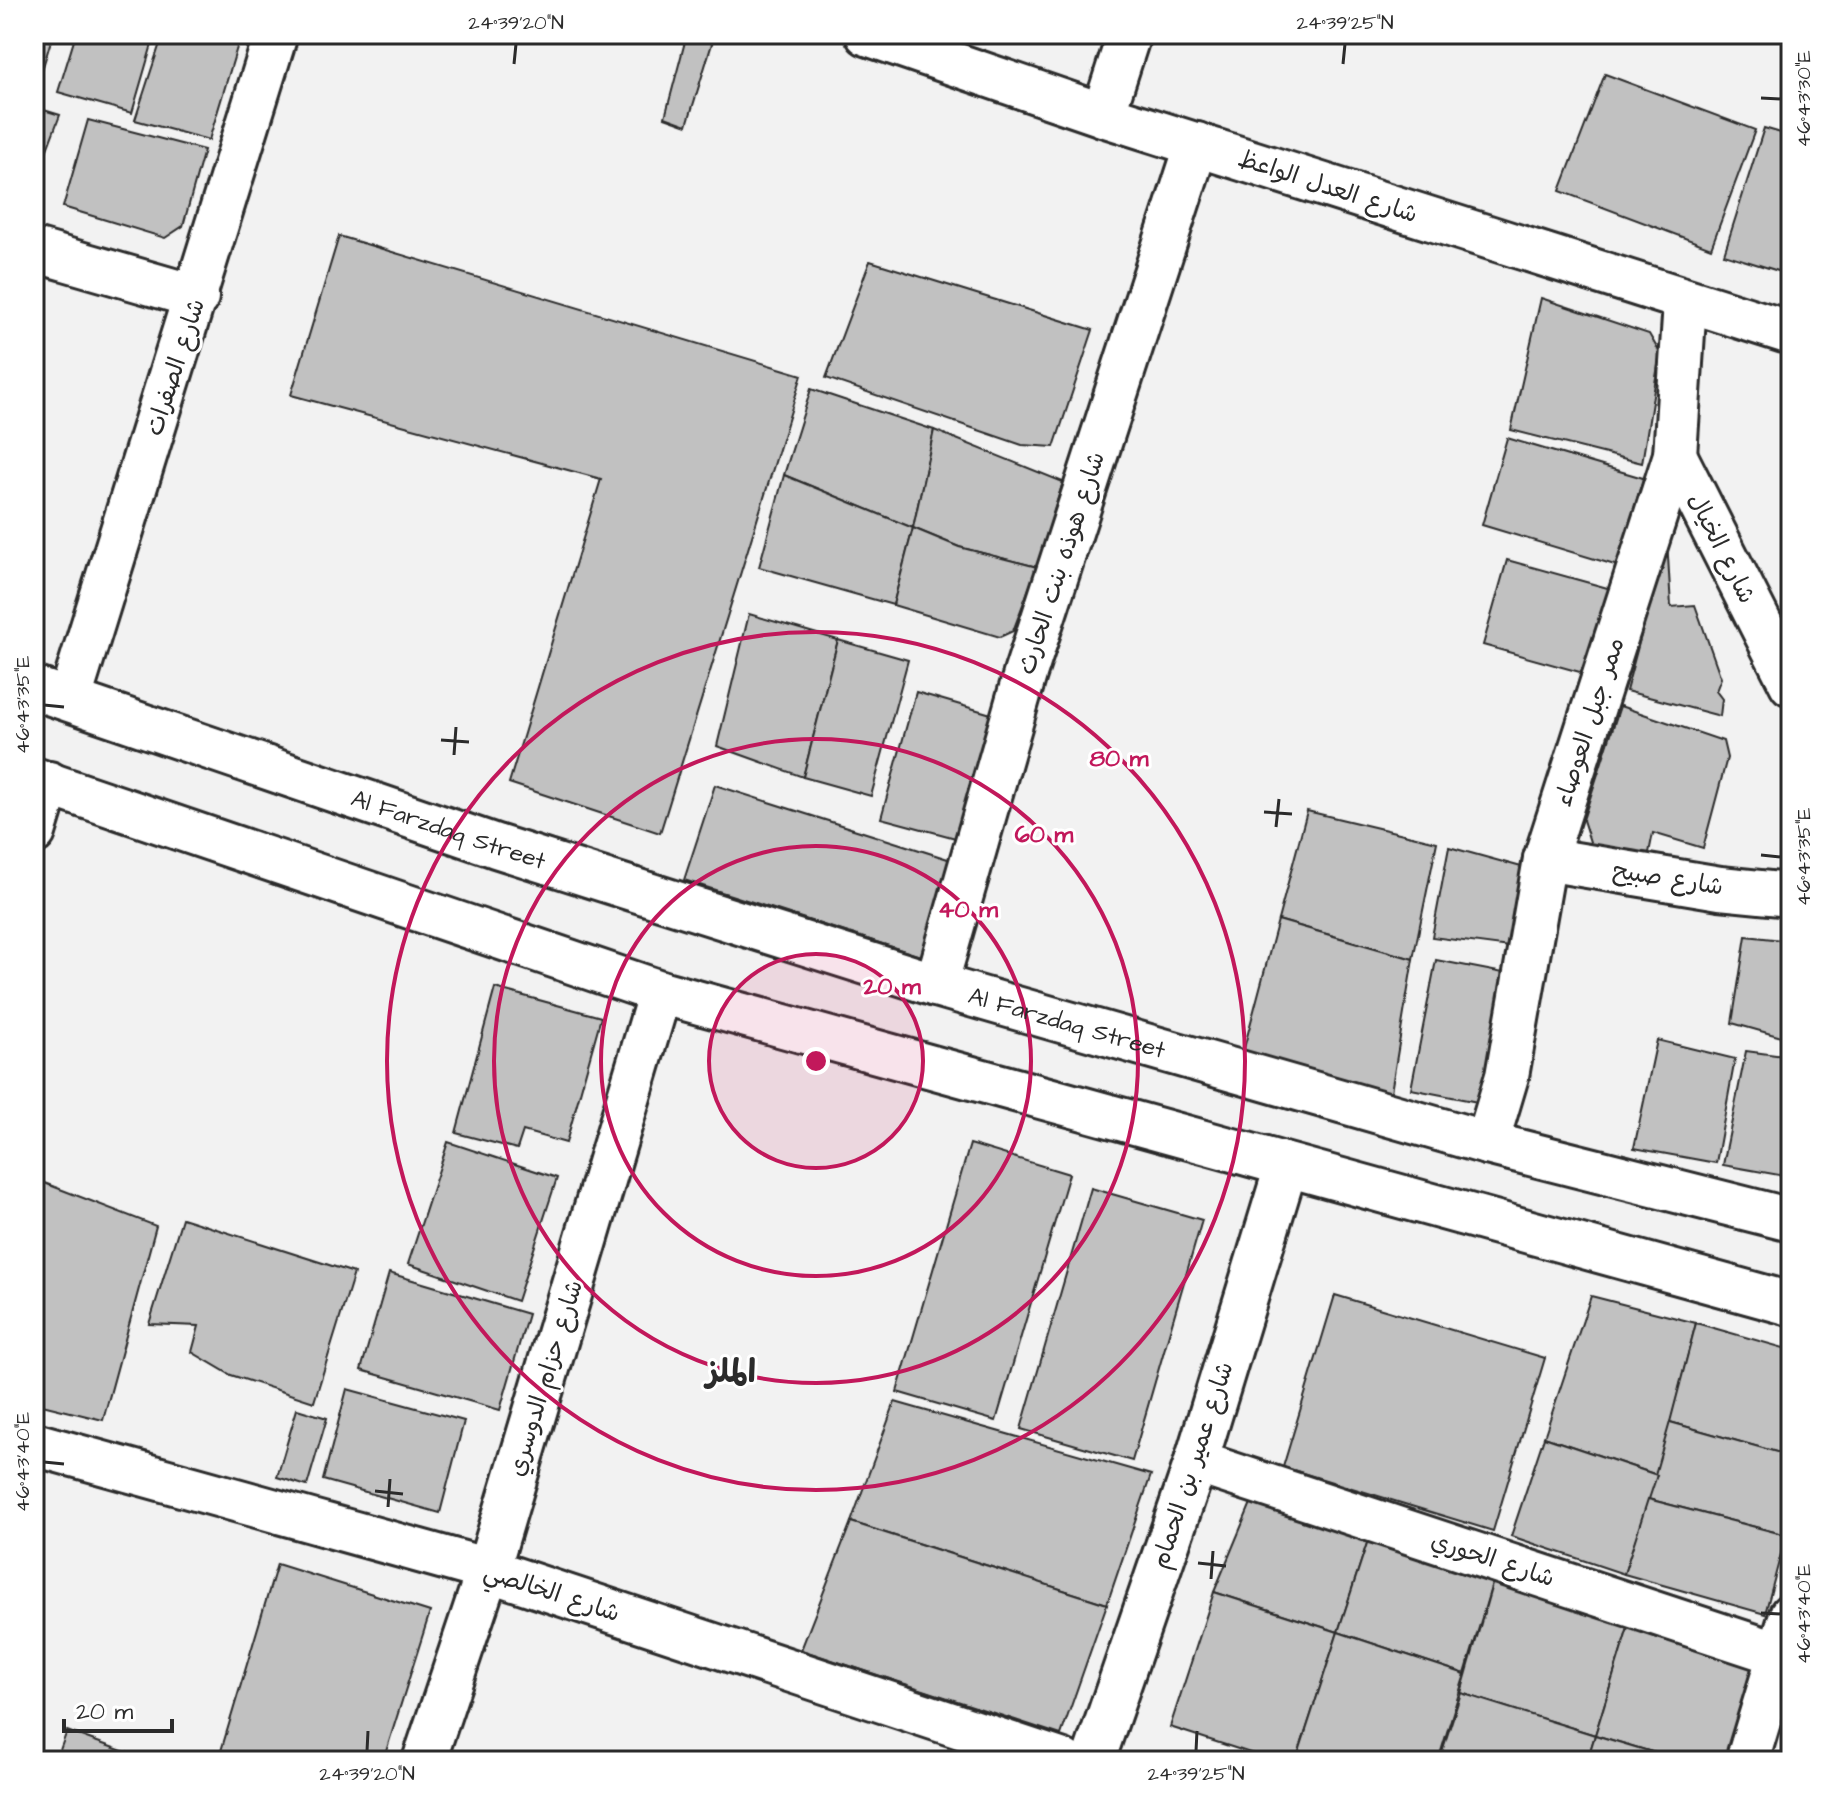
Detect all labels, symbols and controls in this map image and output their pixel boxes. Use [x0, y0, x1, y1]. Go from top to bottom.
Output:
text: 24°39'20"N [468, 9, 564, 37]
text: 24°39'25"N [1296, 9, 1394, 37]
text: 46°43'30"E [1790, 50, 1818, 147]
street label: شارع العدل الواعظ [1234, 142, 1422, 232]
street label: شارع الصفرات [138, 294, 214, 440]
street label: شارع هوذه بنت الحارث [1010, 447, 1114, 679]
street label: شارع الخيال [1679, 487, 1763, 610]
street label: ممر جبل العوصاء [1547, 633, 1633, 811]
text: 46°43'35"E [9, 656, 37, 754]
text: 80 m [1090, 742, 1149, 776]
street label: Al Farzdaq Street [346, 782, 550, 879]
text: 46°43'35"E [1790, 808, 1818, 906]
text: 60 m [1015, 818, 1074, 852]
street label: شارع صبيح [1610, 853, 1725, 904]
text: 40 m [938, 893, 998, 927]
text: 20 m [862, 970, 921, 1004]
street label: Al Farzdaq Street [964, 979, 1169, 1068]
centre of rings [802, 1047, 830, 1075]
street label: شارع حزام الدوسري [500, 1276, 592, 1481]
district label: الملز [703, 1350, 756, 1395]
street label: شارع عمير بن الحمام [1143, 1357, 1242, 1573]
text: 46°43'40"E [9, 1412, 37, 1512]
street label: شارع الحوري [1427, 1524, 1559, 1596]
street label: شارع الخالصي [478, 1555, 624, 1634]
text: 46°43'40"E [1790, 1564, 1818, 1664]
scale bar [64, 1683, 172, 1733]
text: 20 m [76, 1695, 133, 1729]
text: 24°39'20"N [319, 1760, 415, 1788]
text: 24°39'25"N [1147, 1760, 1245, 1788]

